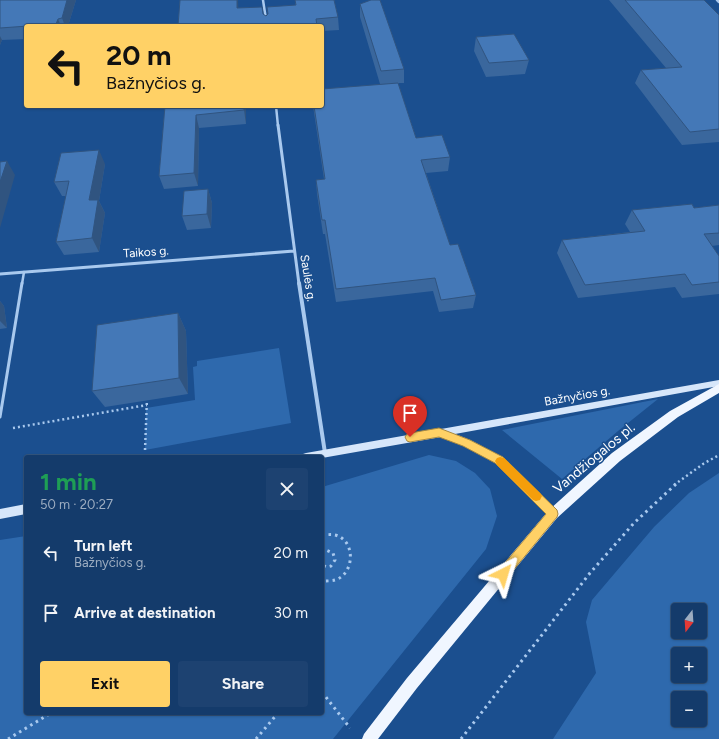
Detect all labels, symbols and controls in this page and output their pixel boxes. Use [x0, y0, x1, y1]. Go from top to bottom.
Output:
text: 20 m [106, 38, 171, 72]
icon: left [40, 40, 92, 92]
text: Bažnyčios g. [106, 72, 206, 94]
street label: Taikos g. [123, 243, 169, 261]
street label: Saulės g. [297, 253, 319, 303]
street label: Bažnyčios g. [543, 383, 611, 409]
pin [393, 396, 427, 437]
icon: arrive [399, 402, 421, 424]
street label: Vandžiogalos pl. [550, 419, 638, 497]
text: 1 min [40, 467, 97, 496]
button: close [266, 468, 308, 510]
text: 50 m · 20:27 [40, 497, 113, 512]
text: Turn left [74, 537, 132, 555]
icon: left [40, 542, 62, 564]
text: 20 m [274, 544, 308, 562]
position arrow [482, 553, 524, 595]
text: Bažnyčios g. [74, 555, 146, 570]
icon: arrive [40, 602, 62, 624]
north arrow [671, 603, 707, 639]
map controls [671, 603, 707, 727]
text: Arrive at destination [74, 604, 215, 622]
text: 30 m [274, 604, 308, 622]
button: + [671, 647, 707, 683]
button: Exit [40, 661, 170, 707]
button: Share [178, 661, 308, 707]
button: − [671, 691, 707, 727]

